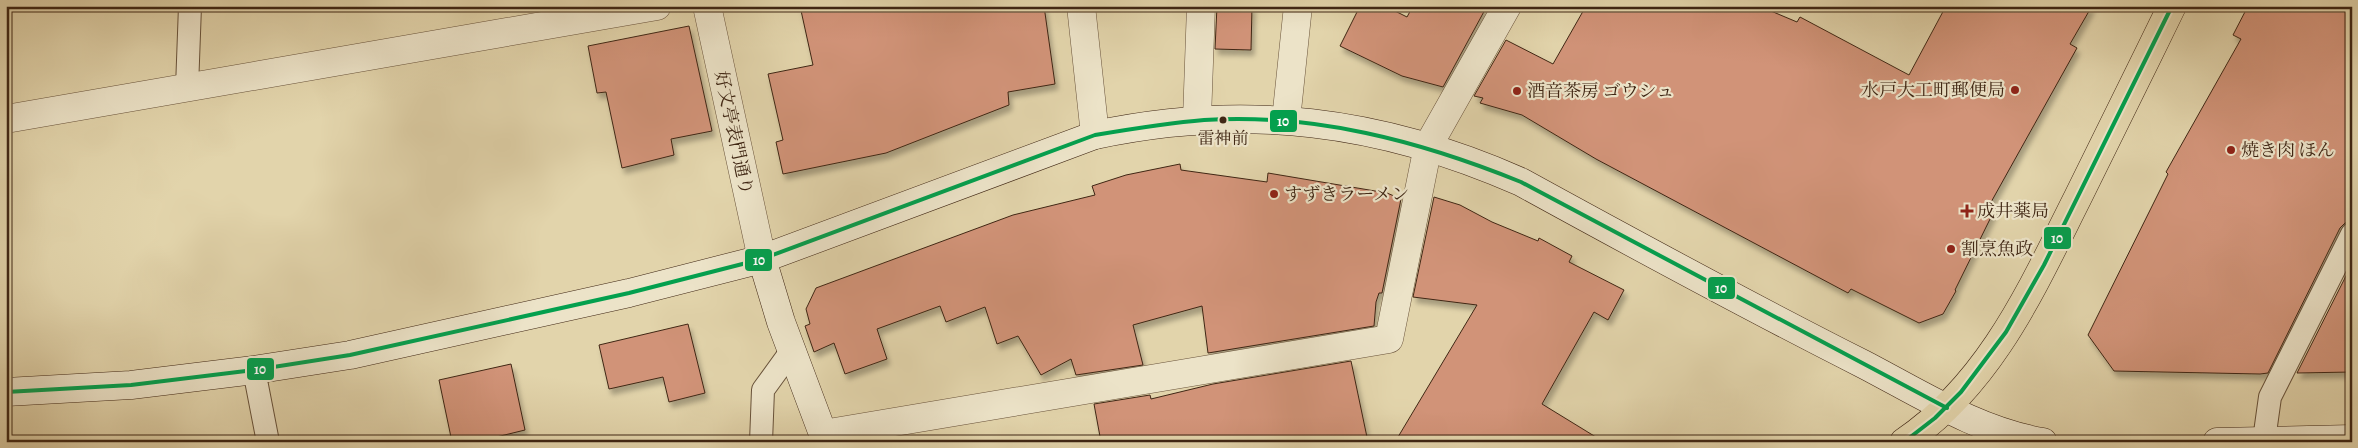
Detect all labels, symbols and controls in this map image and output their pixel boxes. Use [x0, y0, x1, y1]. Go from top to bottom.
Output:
street label: 好文亭表門通り [709, 69, 759, 197]
place label: 水戸大工町郵便局 [1861, 78, 2005, 102]
place label: 酒音茶房 ゴウシュ [1527, 79, 1674, 103]
marker: 水戸大工町郵便局 [2009, 84, 2021, 96]
marker: 酒音茶房 ゴウシュ [1511, 85, 1523, 97]
line badge: 10 [1269, 109, 1298, 133]
text: 10 [1277, 112, 1289, 131]
marker: 雷神前 [1218, 115, 1228, 125]
place label: 雷神前 [1198, 127, 1249, 150]
place label: 焼き肉 ほん [2241, 138, 2335, 162]
marker: 焼き肉 ほん [2225, 144, 2237, 156]
place label: すずきラーメン [1284, 182, 1409, 206]
marker: すずきラーメン [1268, 188, 1280, 200]
place label: 成井薬局 [1977, 199, 2049, 223]
marker: 成井薬局 [1961, 205, 1973, 217]
line badge: 10 [2043, 226, 2072, 250]
text: 10 [2051, 229, 2063, 248]
place label: 割烹魚政 [1961, 237, 2033, 261]
marker: 割烹魚政 [1945, 243, 1957, 255]
line badge: 10 [744, 248, 773, 272]
text: 10 [753, 251, 765, 270]
line badge: 10 [1707, 276, 1736, 300]
text: 10 [1715, 279, 1727, 298]
line badge: 10 [246, 357, 275, 381]
text: 10 [254, 360, 266, 379]

